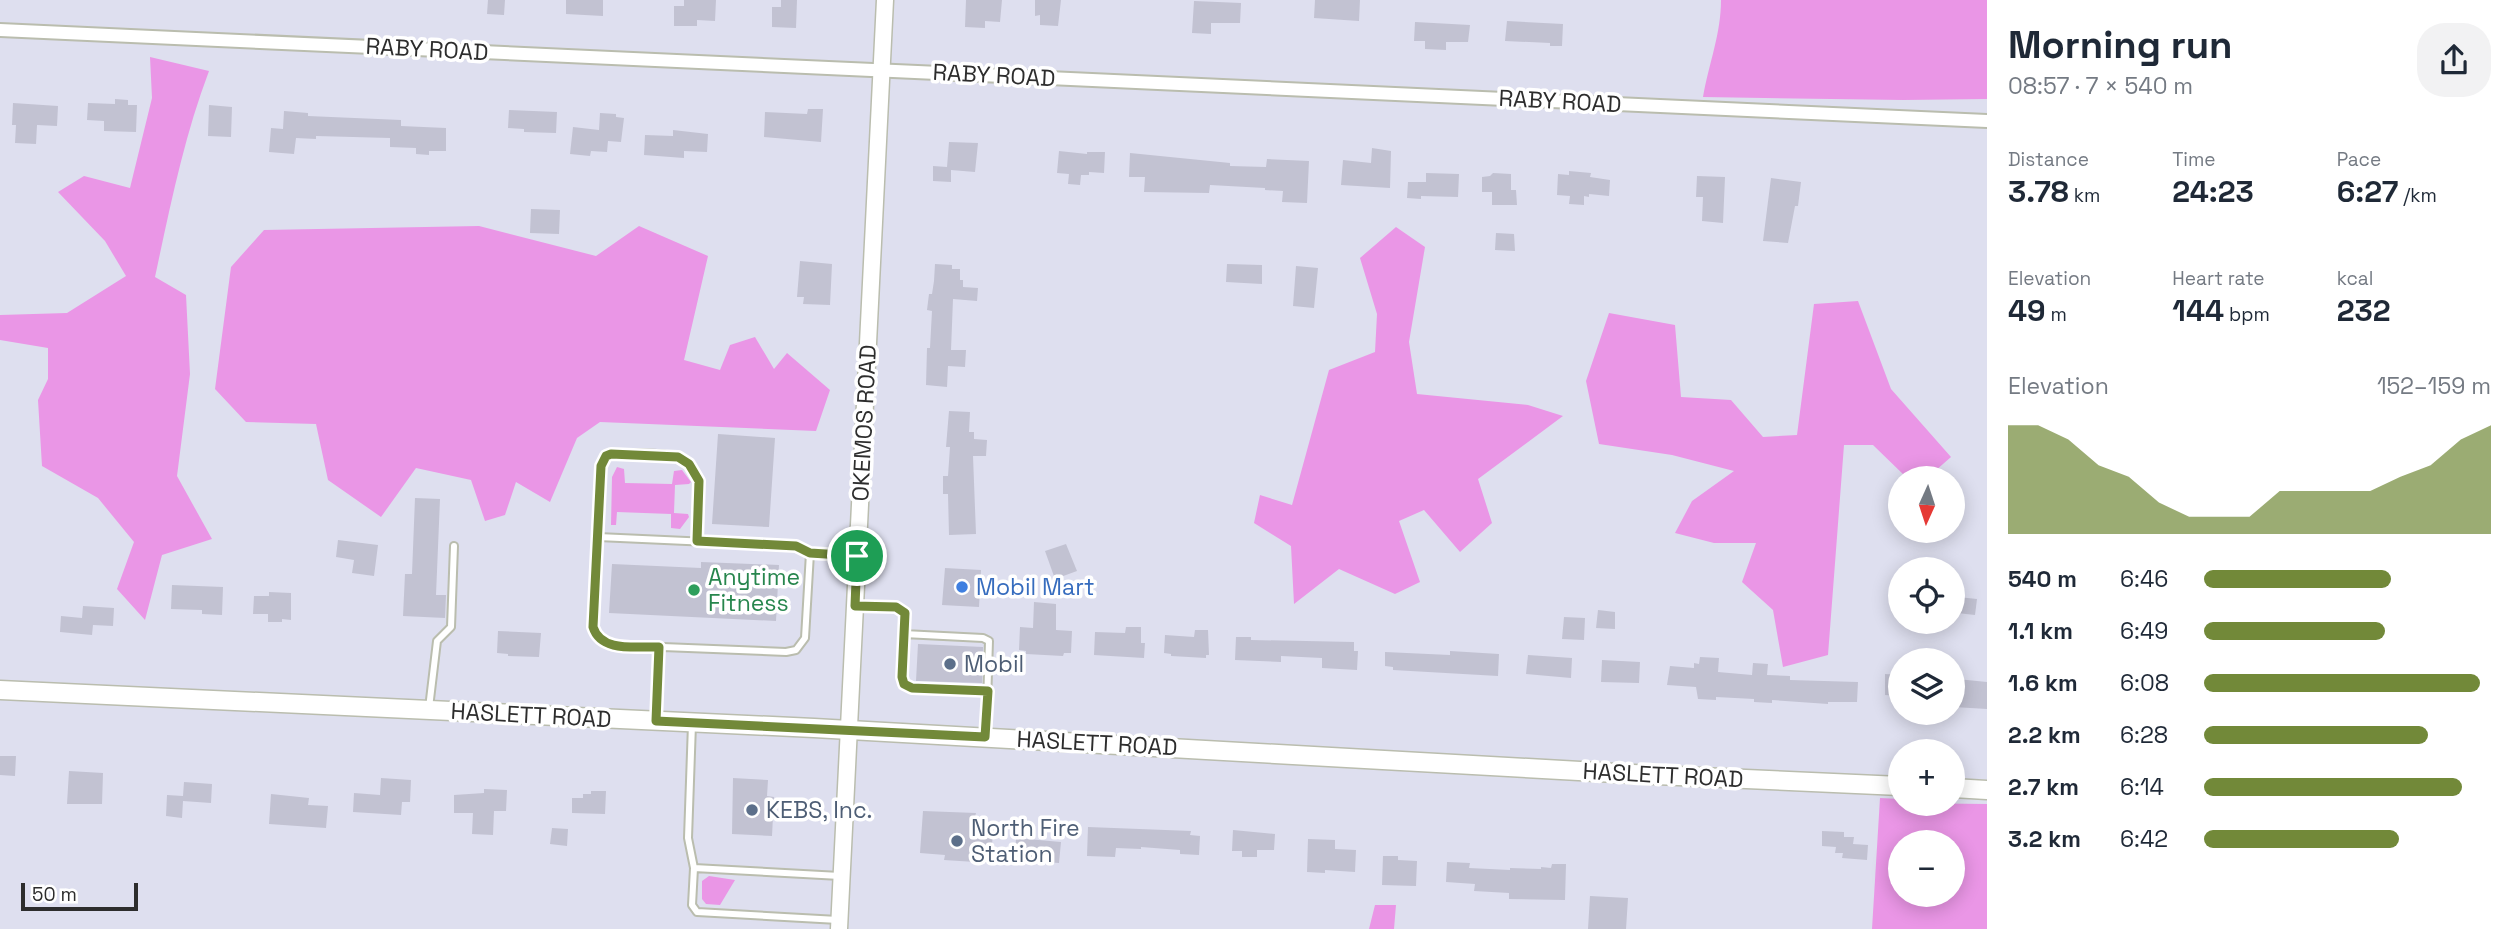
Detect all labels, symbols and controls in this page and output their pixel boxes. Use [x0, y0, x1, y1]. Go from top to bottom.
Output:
text: Morning run [2008, 21, 2233, 69]
button: share [2417, 23, 2491, 97]
street label: RABY ROAD [365, 31, 489, 67]
street label: RABY ROAD [932, 57, 1056, 93]
text: 08:57 · 7 × 540 m [2008, 71, 2193, 101]
street label: RABY ROAD [1498, 83, 1622, 119]
text: Distance [2008, 147, 2089, 172]
text: Time [2172, 147, 2216, 172]
text: Pace [2337, 147, 2381, 172]
text: 3.78 [2008, 172, 2069, 211]
text: 24:23 [2172, 172, 2254, 211]
text: 6:27 [2337, 172, 2398, 211]
text: km [2069, 183, 2100, 208]
text: /km [2398, 183, 2437, 208]
text: Elevation [2008, 266, 2091, 291]
text: Heart rate [2172, 266, 2265, 291]
text: kcal [2337, 266, 2373, 291]
text: 49 [2008, 291, 2046, 330]
text: 144 [2172, 291, 2224, 330]
text: 232 [2337, 291, 2391, 330]
text: m [2046, 302, 2067, 327]
text: bpm [2224, 302, 2270, 327]
street label: OKEMOS ROAD [845, 344, 883, 502]
text: Elevation [2008, 371, 2109, 401]
text: 152–159 m [2377, 371, 2491, 401]
north arrow [1888, 466, 1965, 542]
map controls [1888, 466, 1965, 907]
pin [827, 526, 887, 586]
icon: arrive [838, 537, 876, 575]
button: locate [1888, 557, 1965, 634]
place label: Anytime Fitness [708, 562, 800, 618]
text: 540 m [2008, 564, 2077, 594]
text: 6:46 [2120, 564, 2168, 594]
place label: Mobil Mart [976, 572, 1094, 602]
marker: Mobil Mart [954, 579, 970, 595]
marker: Anytime Fitness [686, 582, 702, 598]
text: 1.1 km [2008, 616, 2073, 646]
text: 6:49 [2120, 616, 2168, 646]
button: layers [1888, 648, 1965, 725]
place label: Mobil [964, 649, 1024, 679]
marker: Mobil [942, 656, 958, 672]
text: 1.6 km [2008, 668, 2078, 698]
text: 6:08 [2120, 668, 2169, 698]
street label: HASLETT ROAD [450, 696, 612, 734]
text: 2.2 km [2008, 720, 2081, 750]
text: 6:28 [2120, 720, 2168, 750]
street label: HASLETT ROAD [1016, 724, 1178, 762]
button: + [1888, 739, 1965, 816]
street label: HASLETT ROAD [1582, 756, 1744, 794]
text: 2.7 km [2008, 772, 2079, 802]
text: 6:14 [2120, 772, 2164, 802]
place label: KEBS, Inc. [766, 795, 872, 825]
marker: KEBS, Inc. [744, 802, 760, 818]
place label: North Fire Station [971, 813, 1080, 869]
text: 3.2 km [2008, 824, 2081, 854]
text: 6:42 [2120, 824, 2168, 854]
button: − [1888, 830, 1965, 907]
marker: North Fire Station [949, 833, 965, 849]
scale bar [21, 880, 138, 912]
text: 50 m [32, 882, 77, 907]

